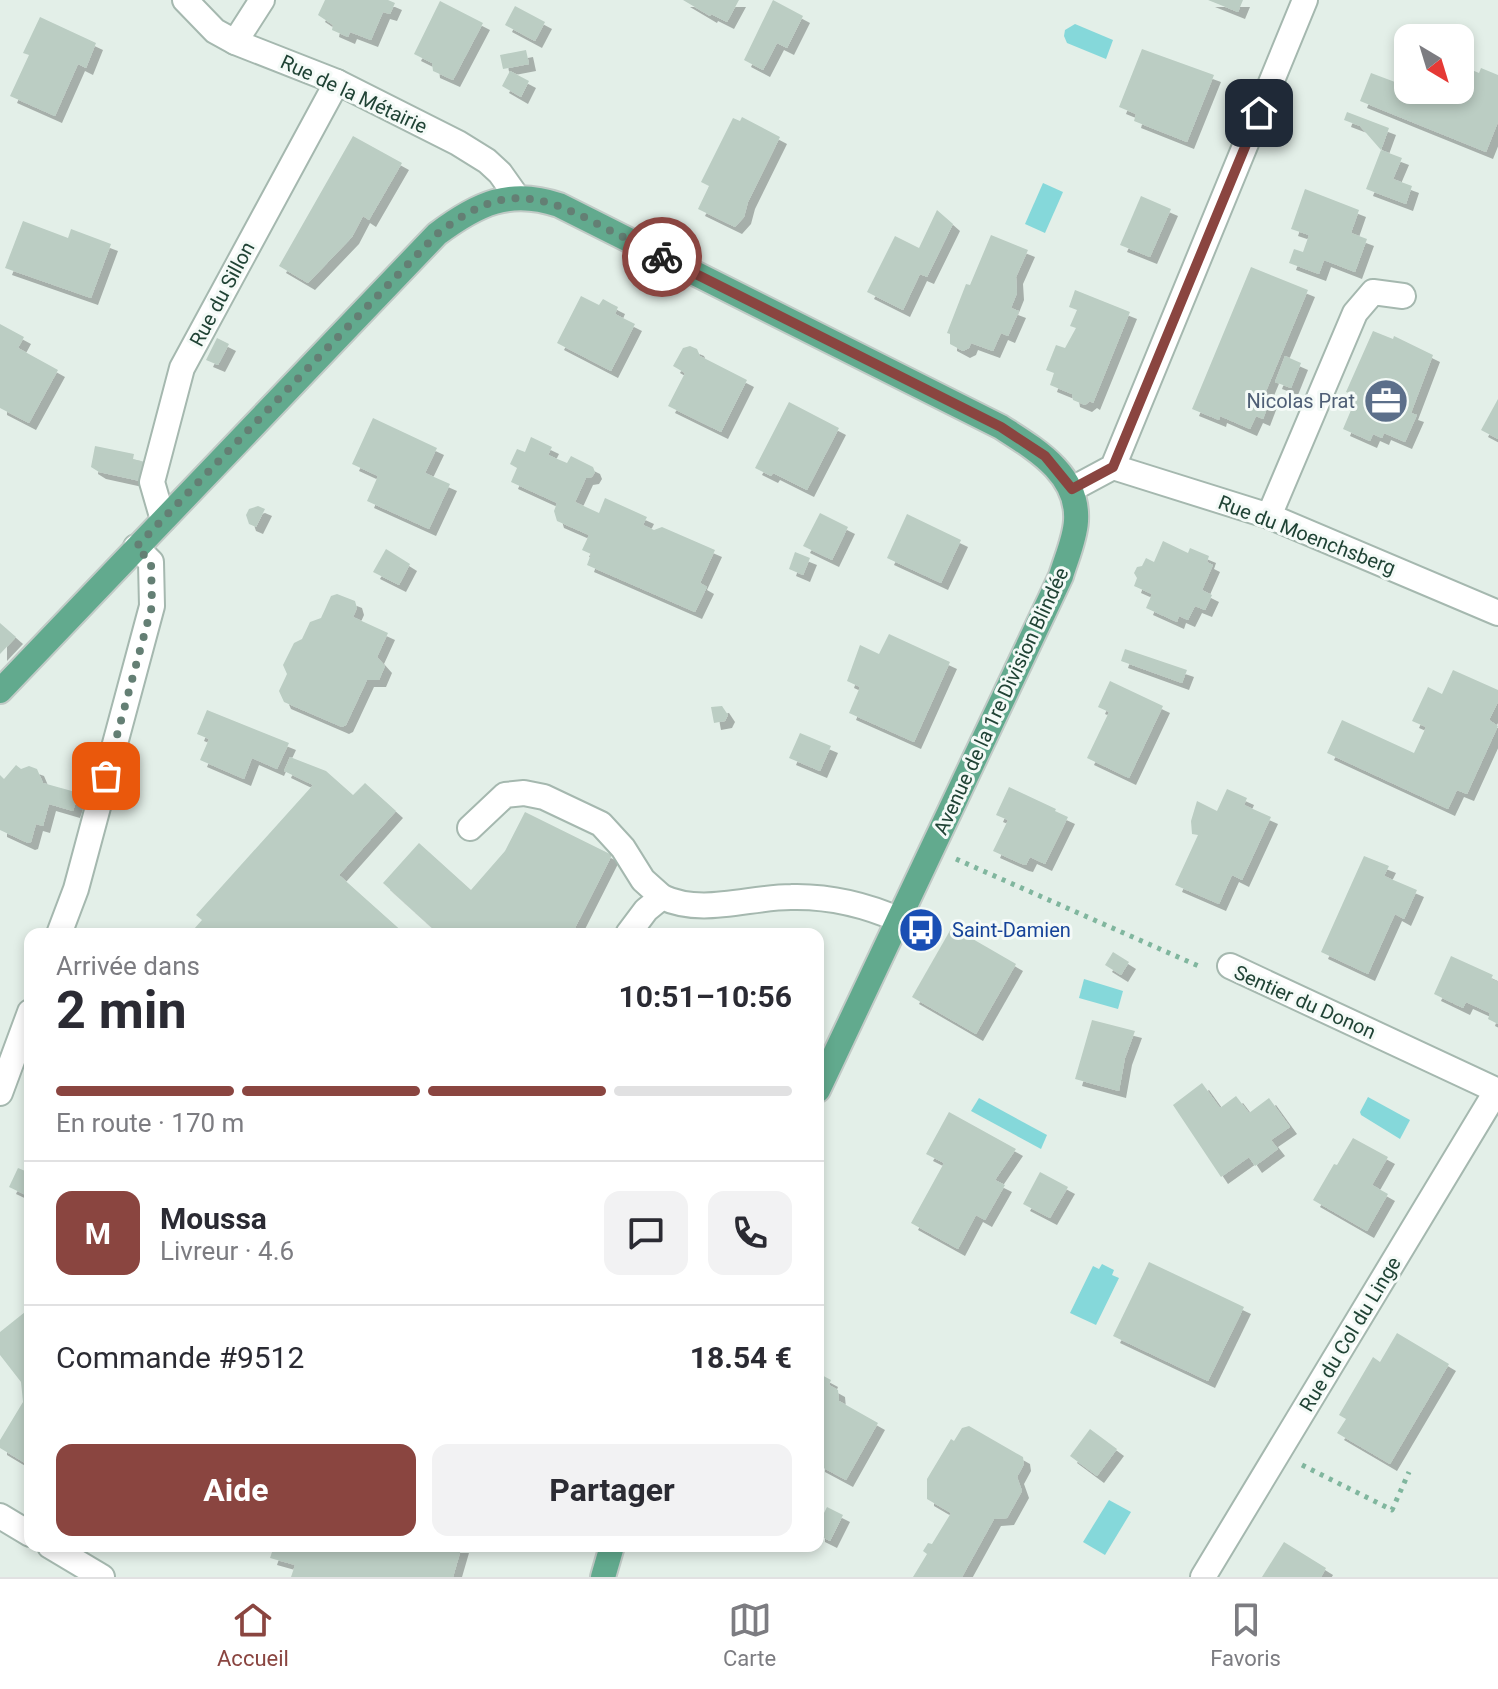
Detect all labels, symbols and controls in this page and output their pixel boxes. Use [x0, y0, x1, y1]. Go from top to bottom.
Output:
north arrow [1394, 24, 1474, 104]
map controls [1394, 24, 1474, 104]
street label: Rue de la Métairie [277, 50, 431, 138]
pin [1225, 79, 1293, 147]
icon: home [1237, 91, 1281, 135]
courier [622, 217, 702, 297]
icon: bike [640, 235, 684, 279]
street label: Rue du Sillon [184, 238, 260, 350]
office icon: Nicolas Prat [1362, 377, 1410, 425]
place label: Nicolas Prat [1247, 389, 1355, 413]
street label: Rue du Moenchsberg [1215, 490, 1399, 580]
street label: Avenue de la 1re Division Blindée [928, 564, 1074, 838]
pin [72, 742, 140, 810]
icon: bag [84, 754, 128, 798]
bus stop icon: Saint-Damien [897, 906, 945, 954]
place label: Saint-Damien [952, 918, 1071, 942]
text: Arrivée dans [56, 951, 200, 981]
street label: Sentier du Donon [1230, 960, 1380, 1044]
text: 10:51–10:56 [618, 979, 792, 1014]
text: 2 min [56, 980, 187, 1041]
text: En route · 170 m [56, 1108, 244, 1138]
button: chat [604, 1191, 688, 1275]
button: phone [708, 1191, 792, 1275]
text: Moussa [160, 1201, 267, 1236]
text: M [85, 1216, 111, 1251]
text: Livreur · 4.6 [160, 1236, 294, 1266]
street label: Rue du Col du Linge [1294, 1252, 1406, 1416]
text: Commande #9512 [56, 1340, 304, 1375]
text: 18.54 € [690, 1340, 792, 1375]
button: Aide [56, 1444, 416, 1536]
button: Partager [432, 1444, 792, 1536]
tab: Accueil [217, 1598, 289, 1671]
tab: Carte [723, 1598, 776, 1671]
tab: Favoris [1210, 1598, 1281, 1671]

